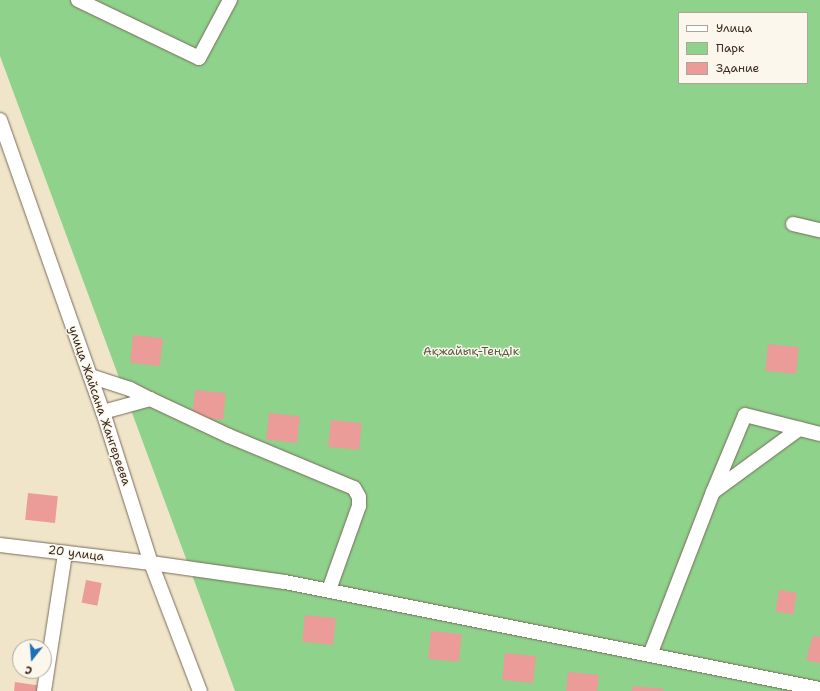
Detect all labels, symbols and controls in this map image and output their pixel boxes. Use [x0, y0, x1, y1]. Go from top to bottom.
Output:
legend [678, 12, 808, 84]
text: Улица [716, 20, 752, 36]
text: Парк [716, 40, 744, 56]
text: Здание [716, 60, 759, 76]
street label: улица Жайсана Жангереева [65, 324, 133, 488]
park label: Ақжайық-Теңдік [423, 345, 519, 359]
street label: 20 улица [47, 543, 105, 565]
north arrow [12, 639, 52, 679]
text: С [23, 662, 34, 678]

